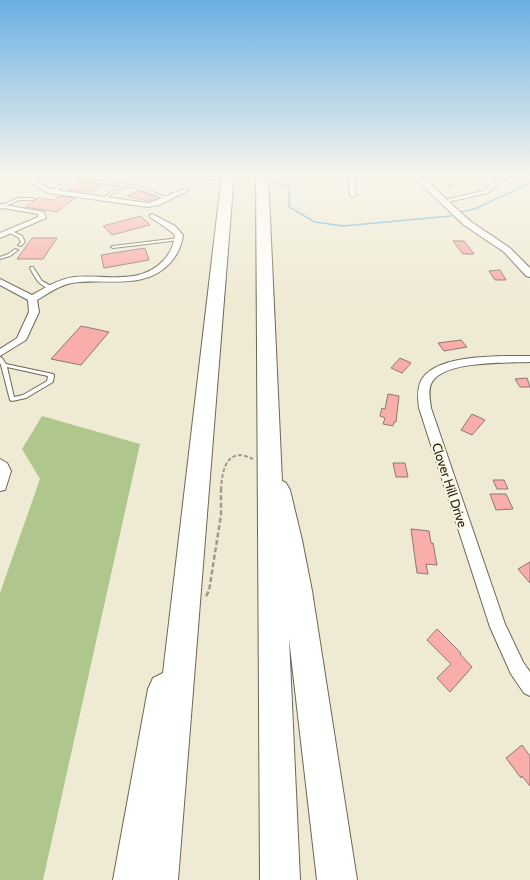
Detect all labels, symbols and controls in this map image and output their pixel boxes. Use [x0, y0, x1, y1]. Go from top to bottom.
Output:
street label: Clover Hill Drive [429, 441, 471, 530]

